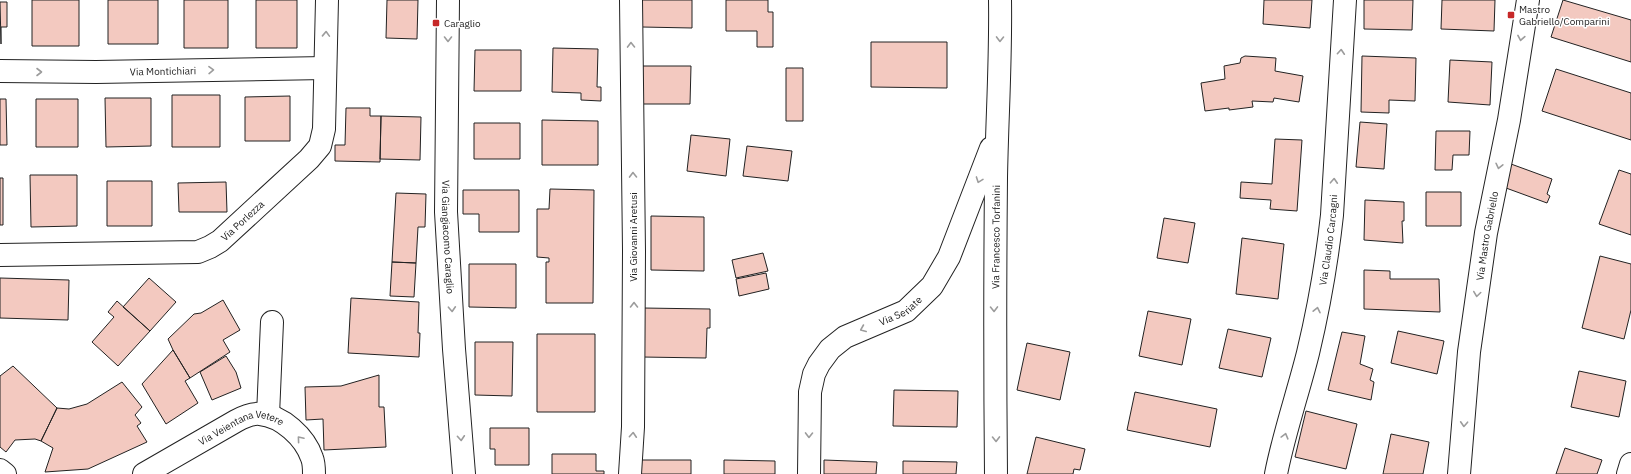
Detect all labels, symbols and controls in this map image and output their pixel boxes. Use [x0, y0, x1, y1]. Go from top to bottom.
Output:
place label: Mastro Gabriello/Comparini [1519, 3, 1609, 28]
marker: Mastro Gabriello/Comparini [1506, 10, 1516, 20]
place label: Caraglio [444, 17, 481, 30]
marker: Caraglio [431, 18, 441, 28]
one-way arrow [322, 31, 330, 37]
one-way arrow [1517, 35, 1526, 42]
one-way arrow [444, 36, 452, 42]
one-way arrow [996, 36, 1004, 42]
one-way arrow [627, 42, 636, 48]
one-way arrow [1337, 49, 1346, 55]
street label: Via Montichiari [130, 64, 196, 78]
one-way arrow [208, 66, 214, 74]
one-way arrow [36, 68, 42, 76]
one-way arrow [1496, 163, 1504, 170]
one-way arrow [629, 172, 637, 178]
one-way arrow [976, 176, 984, 183]
one-way arrow [1330, 178, 1338, 184]
street label: Via Giangiacomo Caraglio [439, 180, 457, 295]
street label: Via Francesco Torfanini [989, 185, 1003, 289]
street label: Via Mastro Gabriello [1473, 190, 1501, 281]
street label: Via Giovanni Aretusi [627, 192, 640, 282]
street label: Via Claudio Carcagni [1316, 194, 1340, 287]
street label: Via Porlezza [218, 197, 267, 244]
one-way arrow [1473, 291, 1482, 298]
street label: Via Seriate [877, 293, 925, 329]
one-way arrow [630, 302, 638, 308]
one-way arrow [447, 306, 456, 312]
one-way arrow [990, 306, 998, 312]
one-way arrow [1313, 307, 1321, 313]
one-way arrow [859, 324, 867, 332]
street label: Via Veientana Vetere [196, 408, 287, 448]
one-way arrow [1459, 421, 1468, 427]
one-way arrow [628, 432, 637, 438]
one-way arrow [805, 432, 814, 438]
one-way arrow [1280, 433, 1289, 440]
one-way arrow [457, 435, 466, 441]
one-way arrow [298, 436, 305, 443]
one-way arrow [992, 436, 1000, 442]

